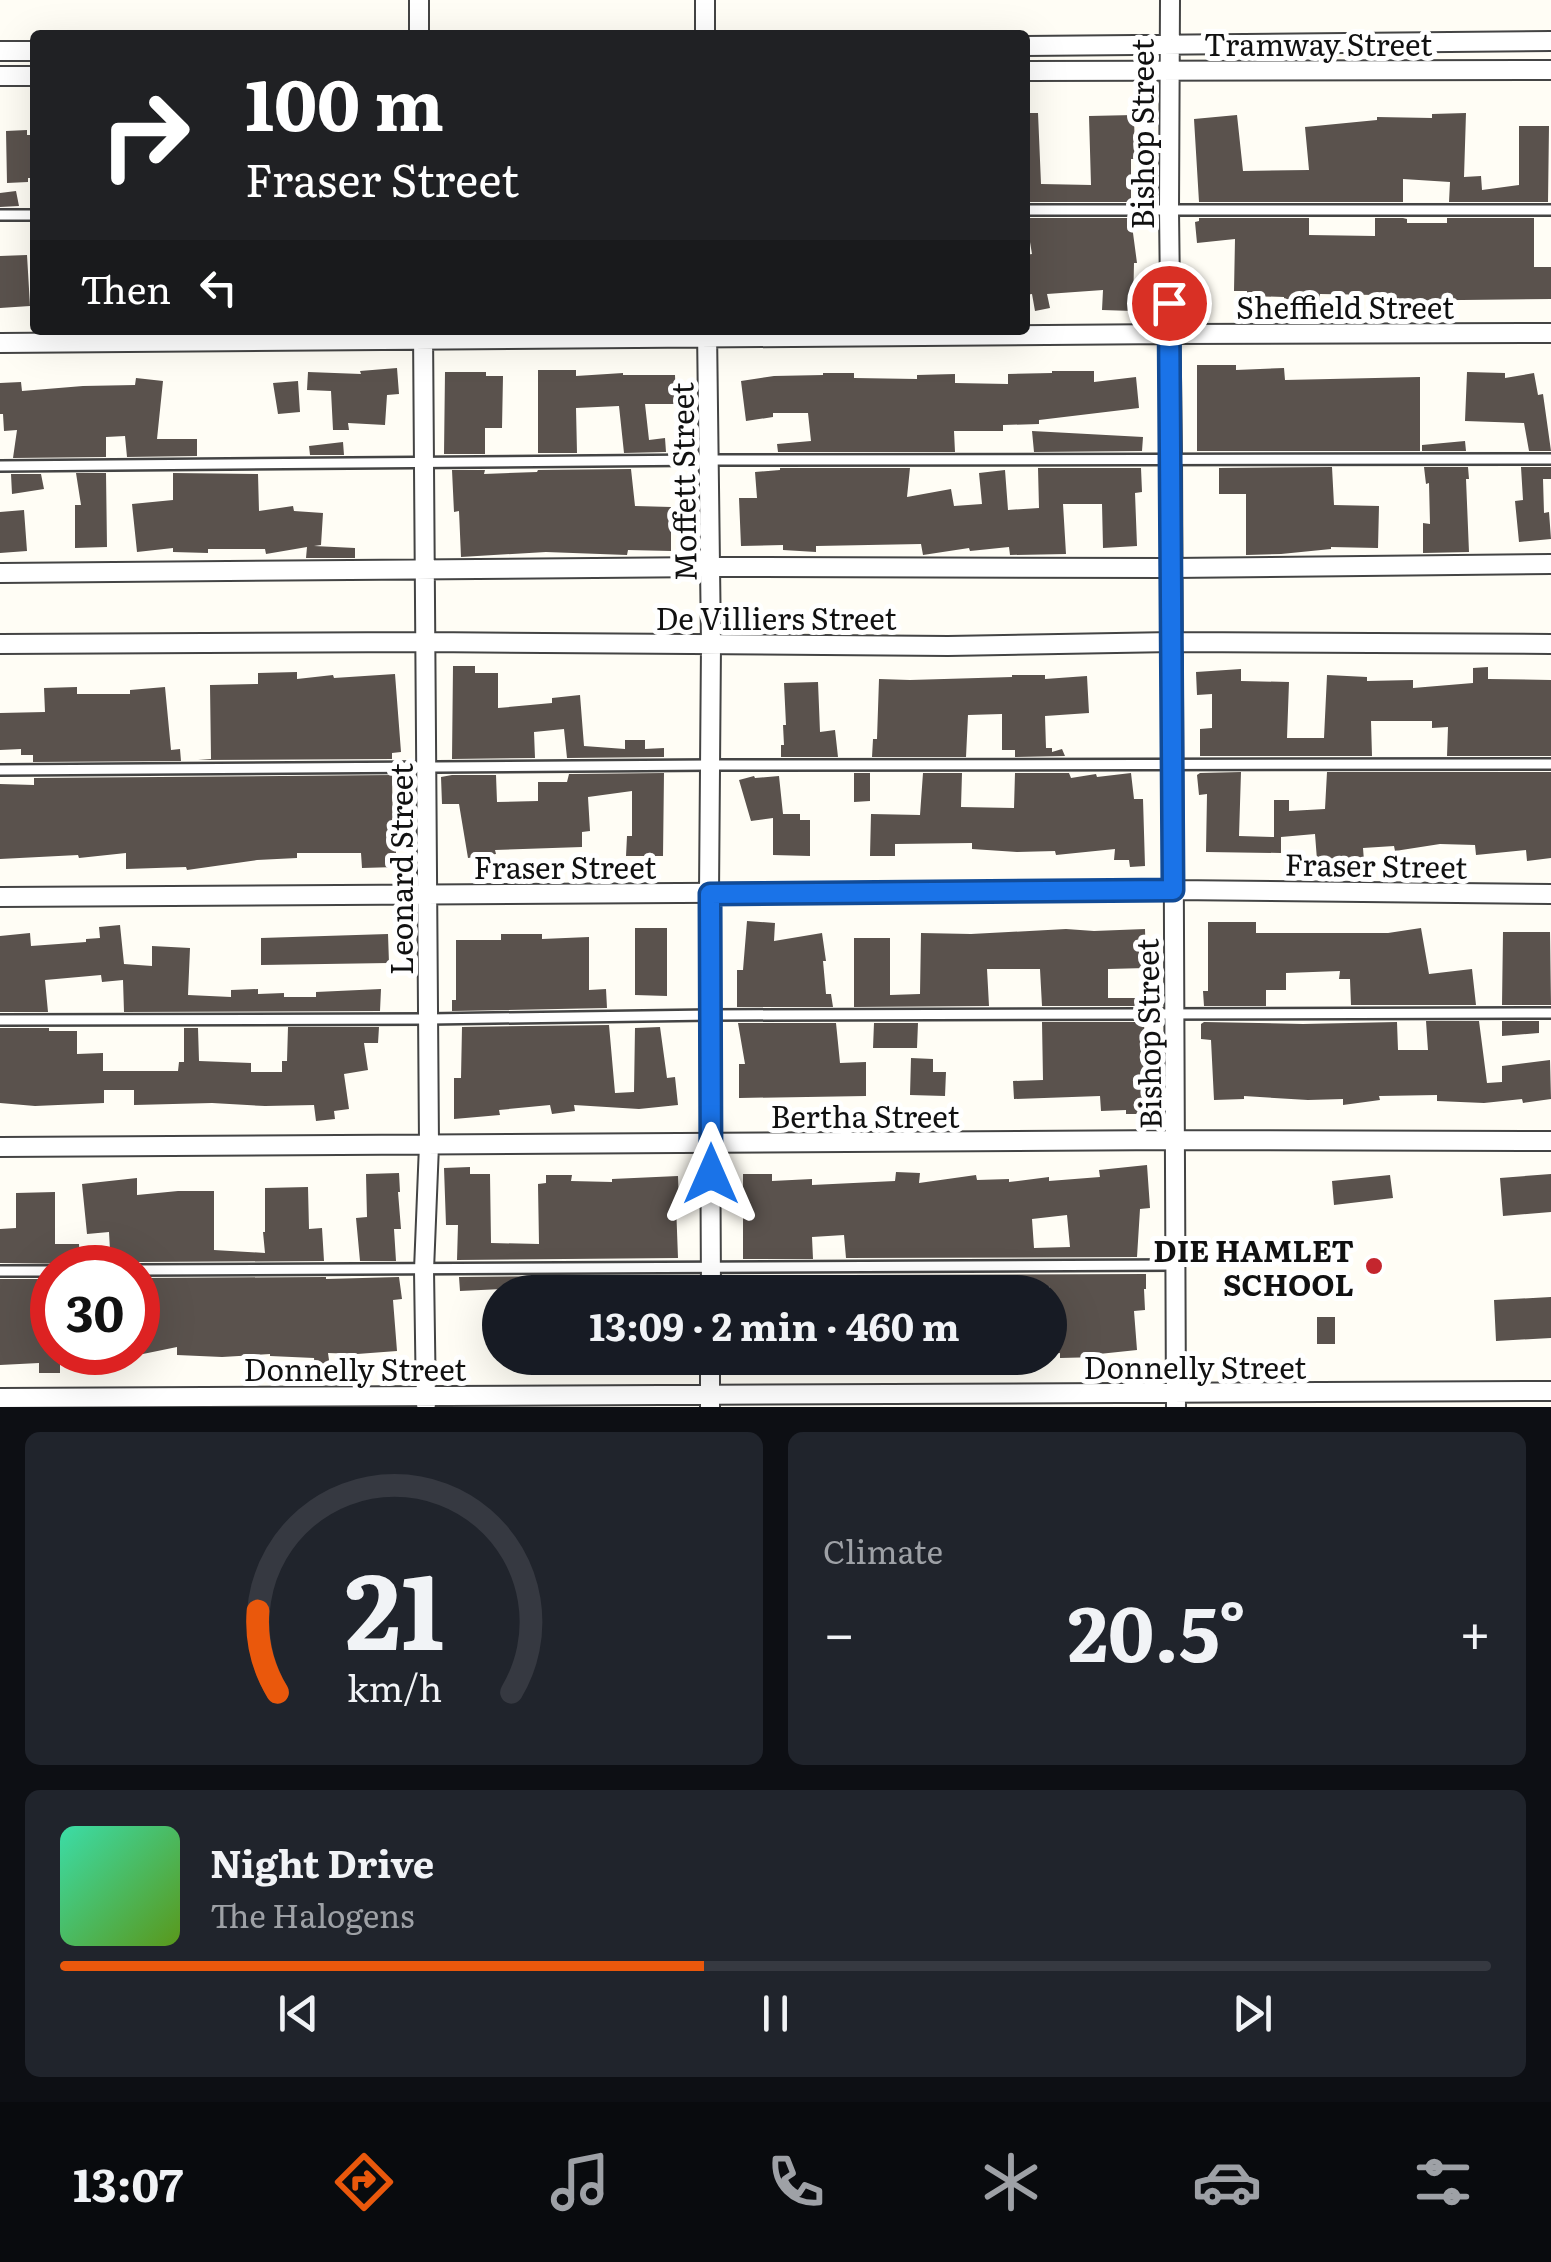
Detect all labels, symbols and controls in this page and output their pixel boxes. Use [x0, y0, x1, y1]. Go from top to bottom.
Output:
street label: Tramway Street [1204, 21, 1432, 65]
street label: Bishop Street [1119, 39, 1163, 229]
text: 100 m [245, 49, 444, 153]
icon: right [80, 70, 210, 200]
text: Fraser Street [245, 144, 519, 211]
text: Then [80, 259, 171, 316]
icon: left [191, 260, 246, 315]
pin [1127, 261, 1212, 346]
icon: arrive [1142, 276, 1197, 331]
street label: Sheffield Street [1236, 284, 1454, 328]
street label: Moffett Street [658, 382, 706, 582]
street label: De Villiers Street [655, 595, 897, 639]
street label: Leonard Street [378, 763, 422, 975]
street label: Fraser Street [1284, 840, 1468, 888]
street label: Fraser Street [474, 844, 656, 888]
street label: Bishop Street [1123, 938, 1171, 1130]
street label: Bertha Street [770, 1093, 960, 1137]
position arrow [659, 1122, 763, 1226]
place label: DIE HAMLET SCHOOL [1153, 1227, 1354, 1305]
speed limit sign: 30 [30, 1245, 160, 1375]
marker: DIE HAMLET SCHOOL [1363, 1255, 1385, 1277]
text: 13:09 · 2 min · 460 m [589, 1296, 960, 1353]
street label: Donnelly Street [1084, 1344, 1306, 1388]
street label: Donnelly Street [244, 1346, 466, 1390]
text: Climate [823, 1526, 943, 1574]
text: 21 [345, 1528, 443, 1682]
text: 20.5° [1068, 1574, 1246, 1685]
text: − [823, 1589, 855, 1671]
text: + [1459, 1589, 1491, 1671]
text: km/h [346, 1660, 442, 1713]
text: Night Drive [210, 1833, 434, 1890]
text: The Halogens [210, 1890, 414, 1938]
icon: previous [271, 1986, 326, 2041]
icon: pause [748, 1986, 803, 2041]
icon: next [1225, 1986, 1280, 2041]
icon: directions [329, 2147, 399, 2217]
icon: music [545, 2147, 615, 2217]
icon: phone [761, 2147, 831, 2217]
icon: climate [976, 2147, 1046, 2217]
icon: car [1192, 2147, 1262, 2217]
icon: filters [1408, 2147, 1478, 2217]
text: 13:07 [73, 2149, 183, 2216]

